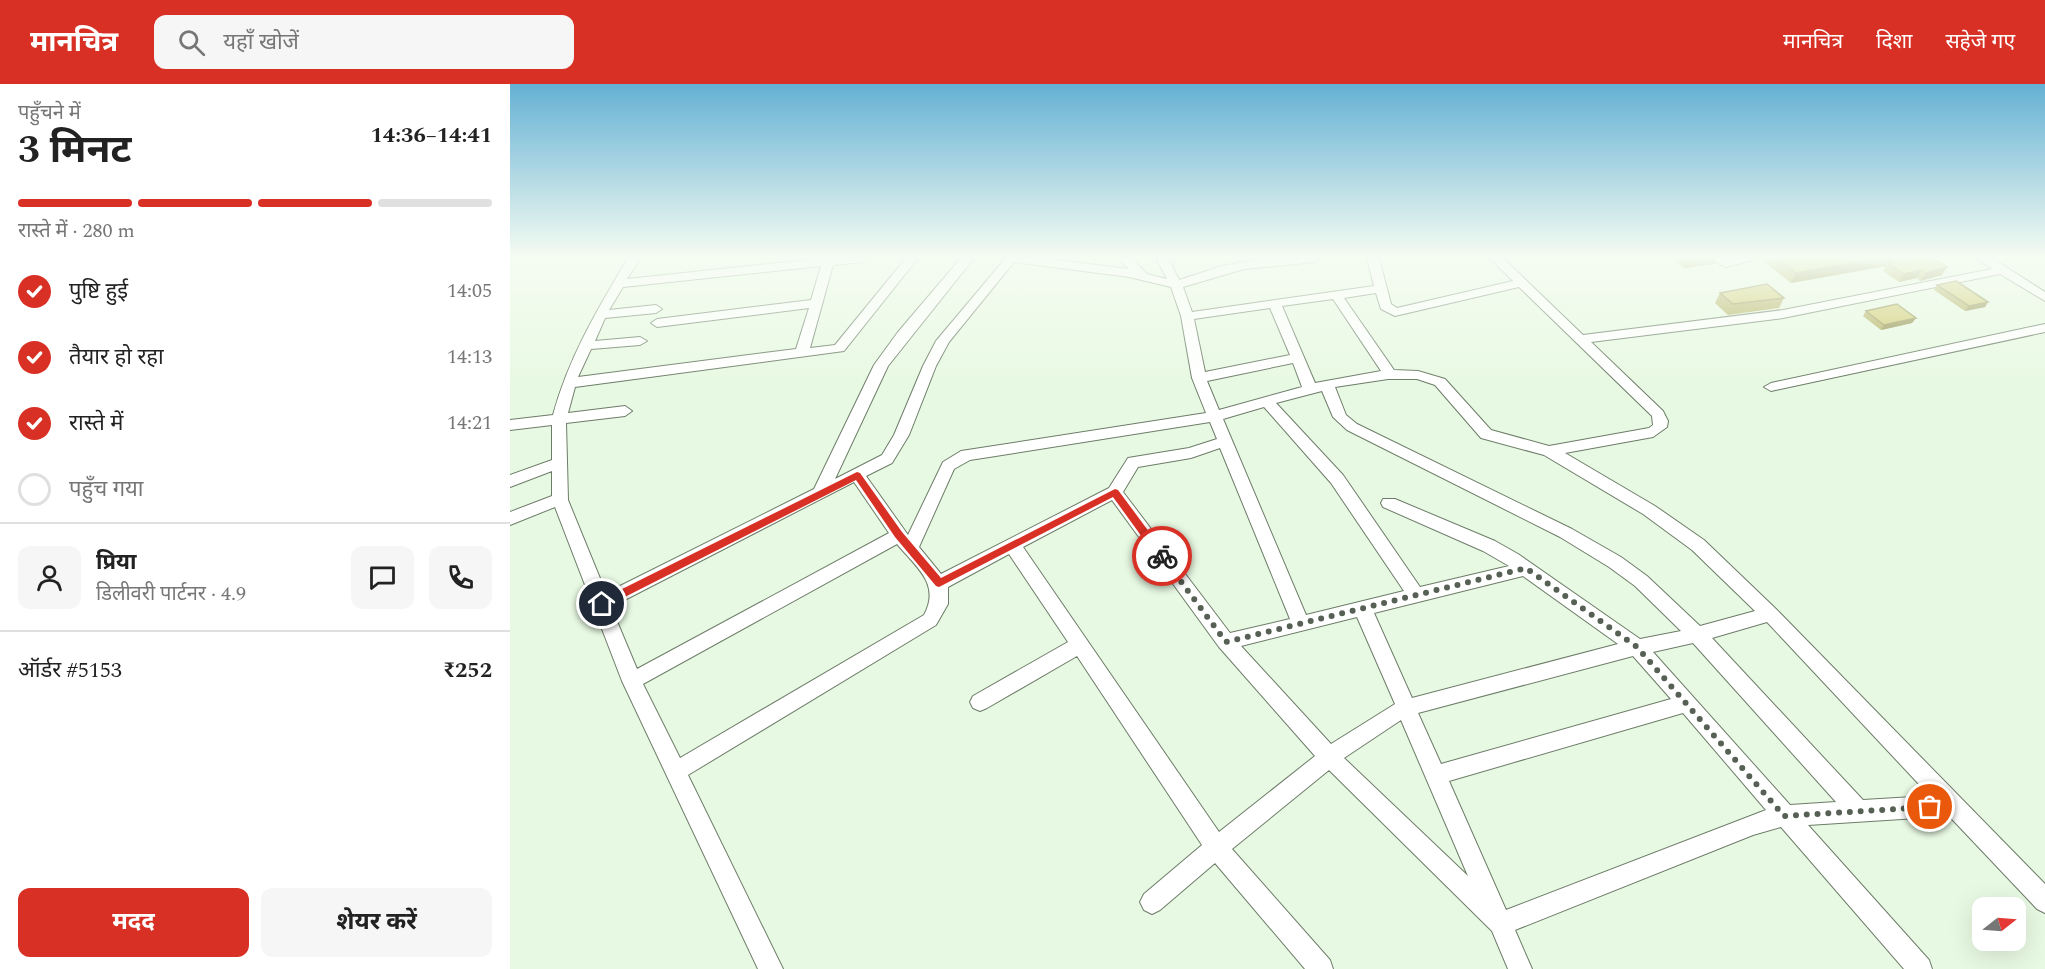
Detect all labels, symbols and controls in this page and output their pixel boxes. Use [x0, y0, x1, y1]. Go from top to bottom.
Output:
search box [154, 15, 574, 69]
text: मानचित्र [30, 21, 118, 64]
icon: search [175, 26, 208, 59]
text: यहाँ खोजें [223, 26, 299, 59]
text: मानचित्र [1783, 26, 1843, 58]
text: दिशा [1876, 26, 1912, 58]
text: सहेजे गए [1945, 26, 2015, 58]
text: पहुँचने में [18, 98, 81, 128]
text: 14:36–14:41 [370, 119, 492, 152]
text: 3 मिनट [18, 121, 132, 180]
text: रास्ते में · 280 m [18, 216, 135, 246]
icon: check [18, 275, 51, 308]
text: पुष्टि हुई [69, 275, 128, 308]
text: 14:05 [447, 276, 492, 306]
icon: check [18, 341, 51, 374]
text: तैयार हो रहा [69, 341, 164, 374]
text: 14:13 [447, 342, 492, 372]
icon: check [18, 407, 51, 440]
text: रास्ते में [69, 407, 123, 440]
text: 14:21 [447, 408, 492, 438]
text: पहुँच गया [69, 473, 144, 506]
courier [1132, 526, 1192, 586]
icon: bike [1146, 540, 1179, 573]
button: person [18, 546, 81, 609]
text: प्रिया [96, 546, 136, 579]
button: chat [351, 546, 414, 609]
button: phone [429, 546, 492, 609]
pin [576, 578, 627, 629]
text: डिलीवरी पार्टनर · 4.9 [96, 579, 246, 609]
icon: home [585, 587, 618, 620]
text: ऑर्डर #5153 [18, 654, 122, 687]
text: ₹252 [443, 654, 492, 687]
pin [1904, 781, 1955, 832]
icon: bag [1913, 790, 1946, 823]
button: मदद [18, 888, 249, 957]
button: शेयर करें [261, 888, 492, 957]
north arrow [1972, 897, 2026, 951]
map controls [1972, 897, 2026, 951]

